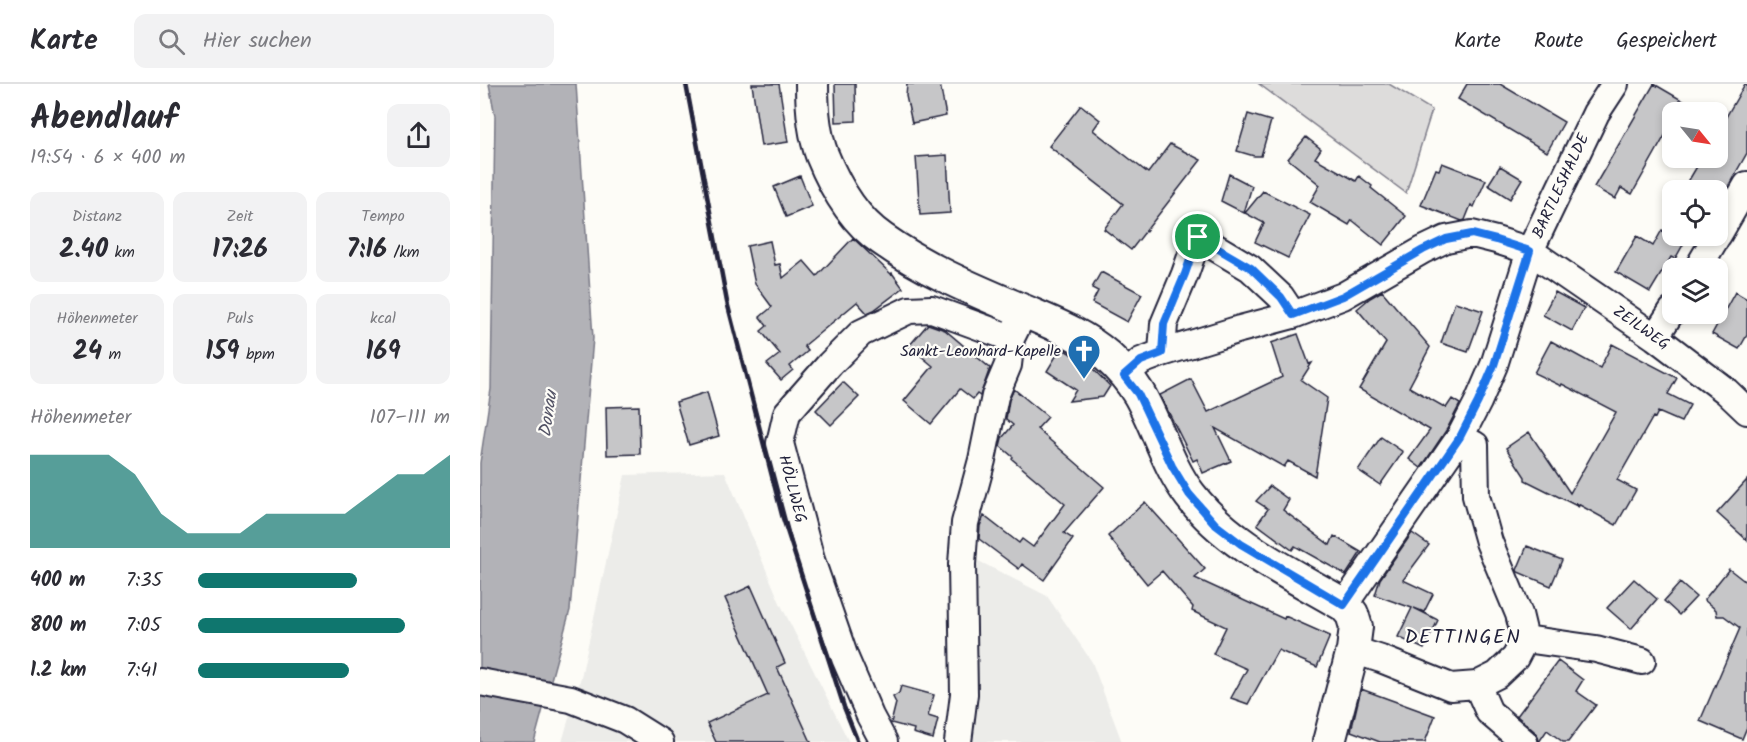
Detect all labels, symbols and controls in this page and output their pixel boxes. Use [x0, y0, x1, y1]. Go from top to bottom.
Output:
search box [134, 14, 554, 68]
text: Karte [30, 19, 98, 64]
text: Hier suchen [203, 24, 312, 59]
icon: search [155, 25, 188, 58]
text: Karte [1454, 25, 1501, 58]
text: Route [1534, 25, 1583, 58]
text: Gespeichert [1616, 25, 1717, 58]
text: Abendlauf [30, 93, 178, 146]
north arrow [1662, 102, 1728, 168]
map controls [1662, 102, 1728, 324]
button: share [387, 104, 450, 167]
street label: BARTLESHALDE [1526, 129, 1597, 243]
text: 19:54 · 6 × 400 m [30, 142, 185, 174]
button: locate [1662, 180, 1728, 246]
text: Distanz [72, 204, 122, 229]
text: Zeit [226, 204, 254, 229]
text: Tempo [361, 204, 405, 229]
pin [1172, 211, 1223, 262]
icon: arrive [1181, 220, 1214, 253]
text: 2.40 [59, 229, 108, 271]
text: 17:26 [212, 229, 268, 271]
text: 7:16 [347, 229, 387, 271]
text: km [108, 240, 135, 265]
text: /km [387, 240, 419, 265]
button: layers [1662, 258, 1728, 324]
street label: ZEILWEG [1607, 299, 1675, 357]
text: Höhenmeter [57, 306, 137, 331]
text: Puls [226, 306, 254, 331]
text: kcal [370, 306, 396, 331]
text: 24 [73, 331, 102, 373]
text: 159 [205, 331, 239, 373]
text: 169 [365, 331, 401, 373]
church icon: Sankt-Leonhard-Kapelle [1066, 333, 1102, 380]
place label: Sankt-Leonhard-Kapelle [900, 339, 1061, 364]
text: m [102, 342, 121, 367]
text: bpm [239, 342, 275, 367]
water label: Donau [531, 387, 567, 439]
text: Höhenmeter [30, 402, 131, 434]
text: 107–111 m [370, 402, 450, 434]
street label: HÖLLWEG [771, 452, 813, 526]
text: 400 m [30, 565, 86, 597]
text: 7:35 [126, 565, 162, 597]
text: 800 m [30, 610, 86, 642]
text: 7:05 [126, 610, 161, 642]
district label: DETTINGEN [1405, 622, 1521, 654]
text: 1.2 km [30, 655, 86, 687]
text: 7:41 [126, 655, 157, 687]

